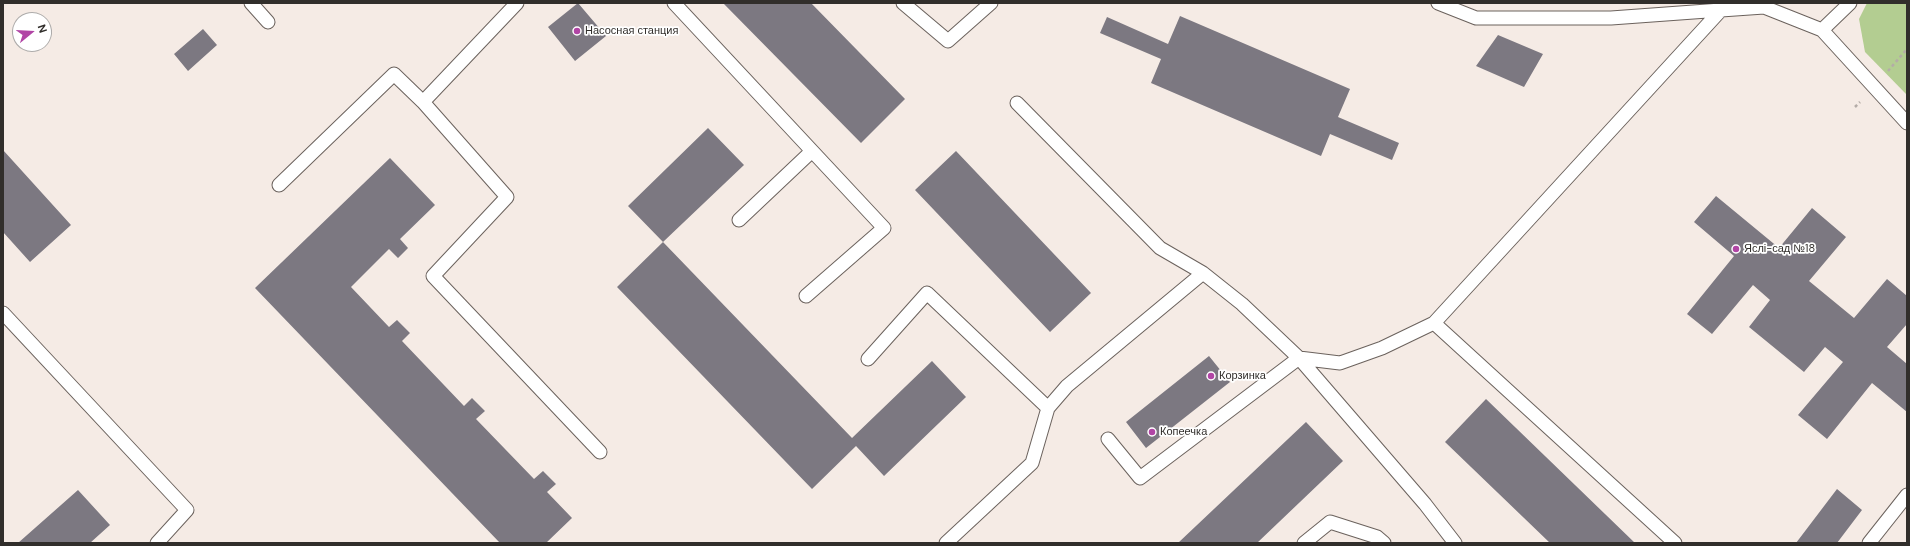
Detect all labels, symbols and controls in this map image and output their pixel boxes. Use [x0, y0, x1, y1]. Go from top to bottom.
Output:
north arrow [12, 12, 52, 52]
text: N [35, 23, 50, 35]
place label: Насосная станция [585, 24, 678, 38]
marker: Насосная станция [572, 26, 582, 36]
place label: Яслі-сад №18 [1744, 242, 1815, 256]
marker: Яслі-сад №18 [1731, 244, 1741, 254]
place label: Корзинка [1219, 369, 1266, 383]
marker: Корзинка [1206, 371, 1216, 381]
place label: Копеечка [1160, 425, 1207, 439]
marker: Копеечка [1147, 427, 1157, 437]

